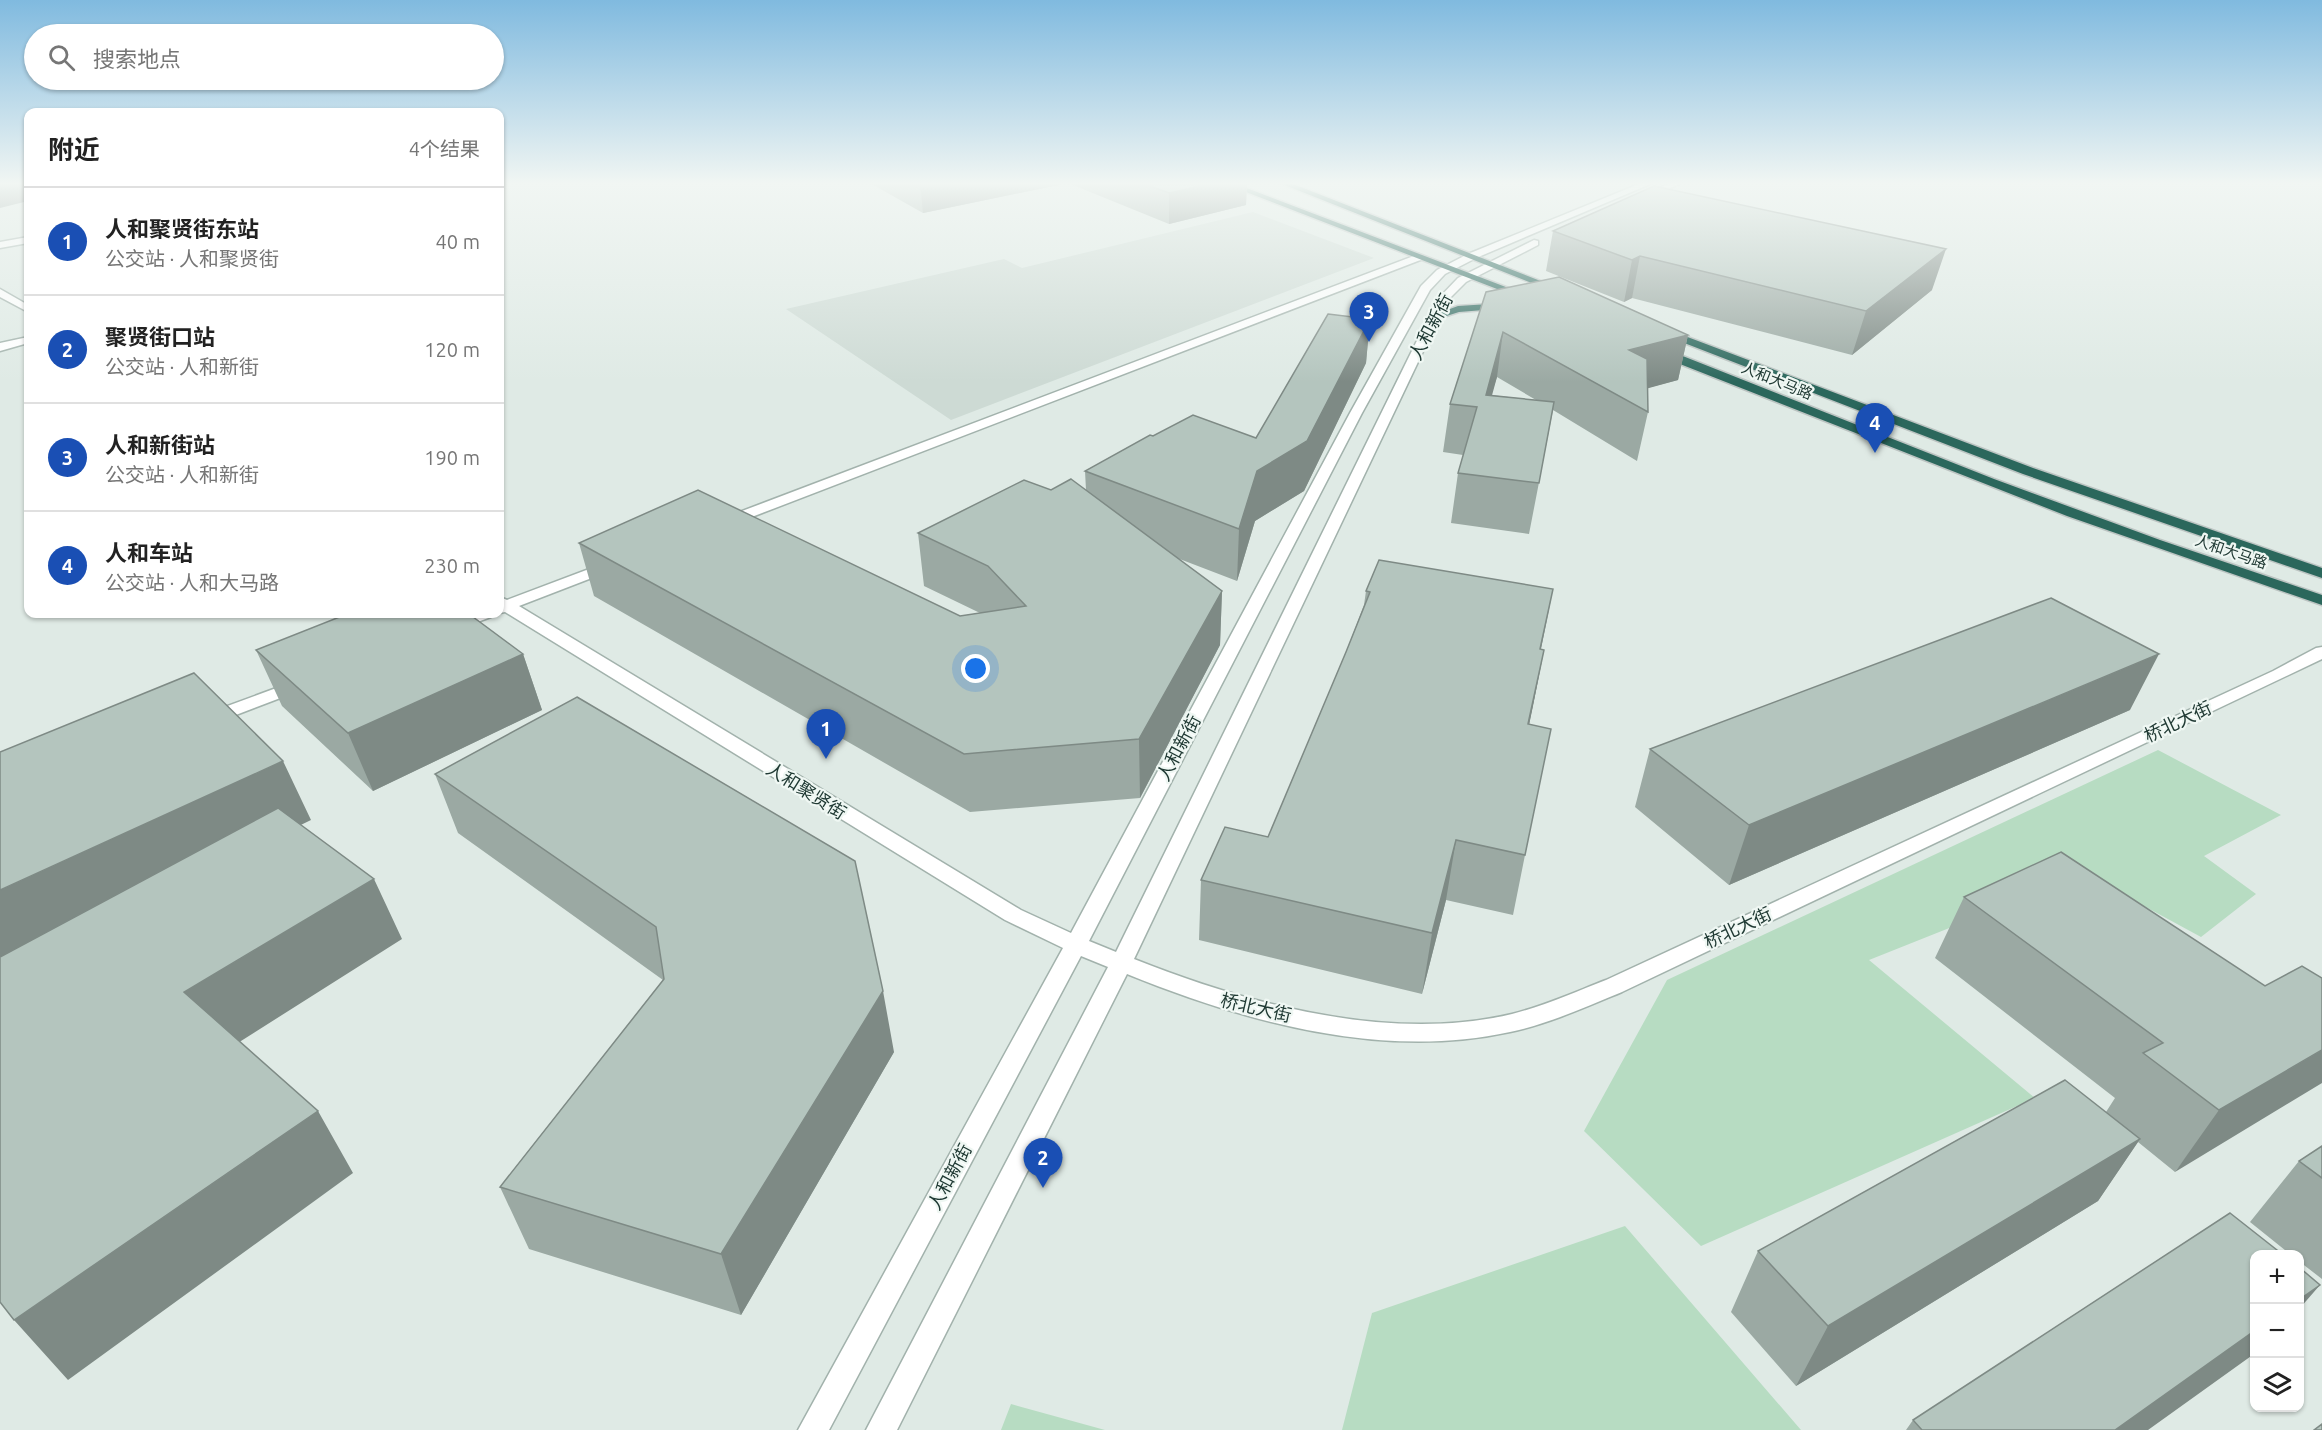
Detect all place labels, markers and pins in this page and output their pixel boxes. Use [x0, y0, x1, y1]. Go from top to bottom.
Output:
pin: 3 [1350, 292, 1388, 342]
pin: 4 [1856, 404, 1894, 453]
pin: 1 [806, 710, 846, 759]
pin: 2 [1024, 1138, 1062, 1188]

